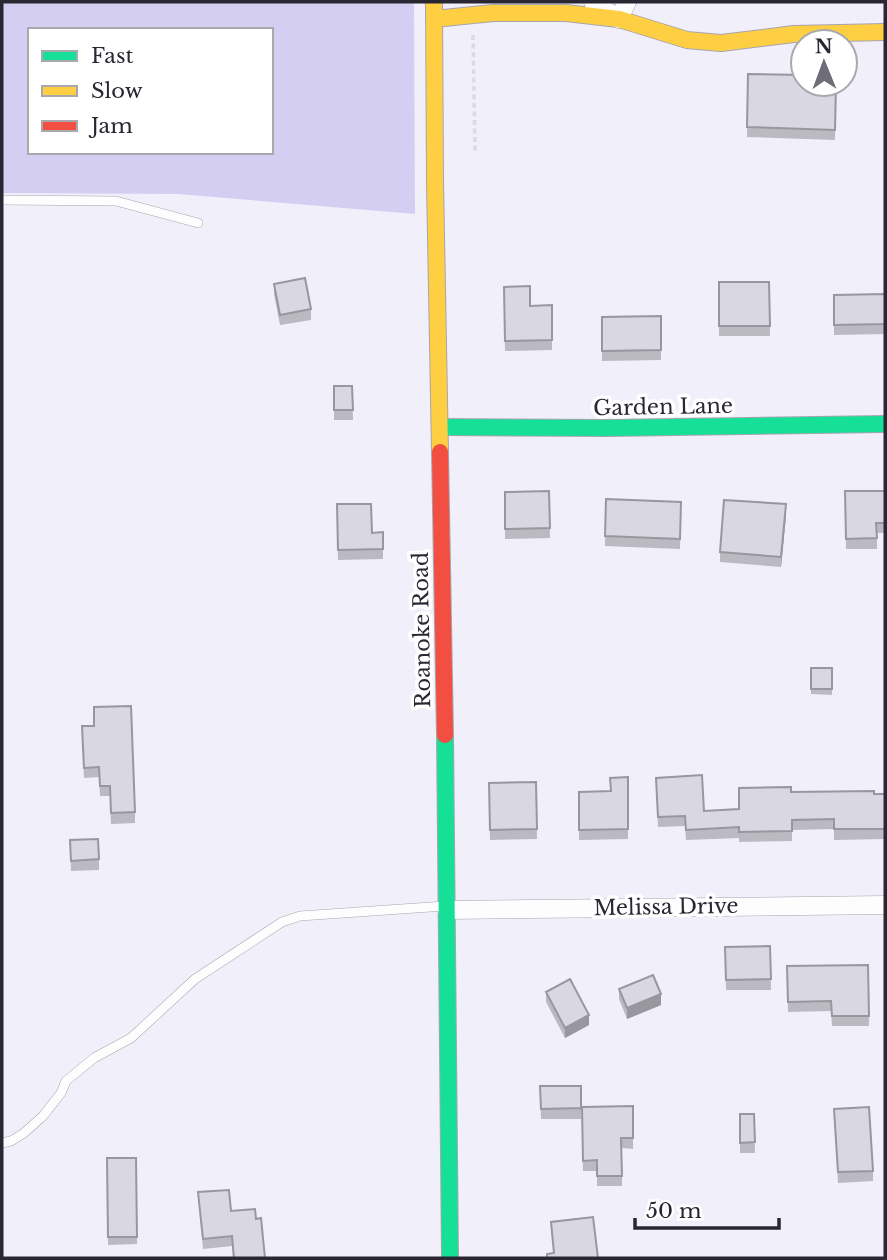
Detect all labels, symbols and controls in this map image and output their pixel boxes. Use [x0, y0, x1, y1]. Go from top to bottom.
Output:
legend [28, 28, 273, 154]
north arrow [789, 28, 859, 98]
text: N [815, 35, 833, 58]
text: Fast [91, 43, 133, 69]
text: Slow [91, 78, 143, 104]
text: Jam [88, 113, 133, 139]
street label: Garden Lane [593, 393, 733, 421]
street label: Roanoke Road [408, 552, 436, 708]
street label: Melissa Drive [593, 893, 739, 921]
scale bar [635, 1186, 778, 1230]
text: 50 m [646, 1198, 702, 1224]

